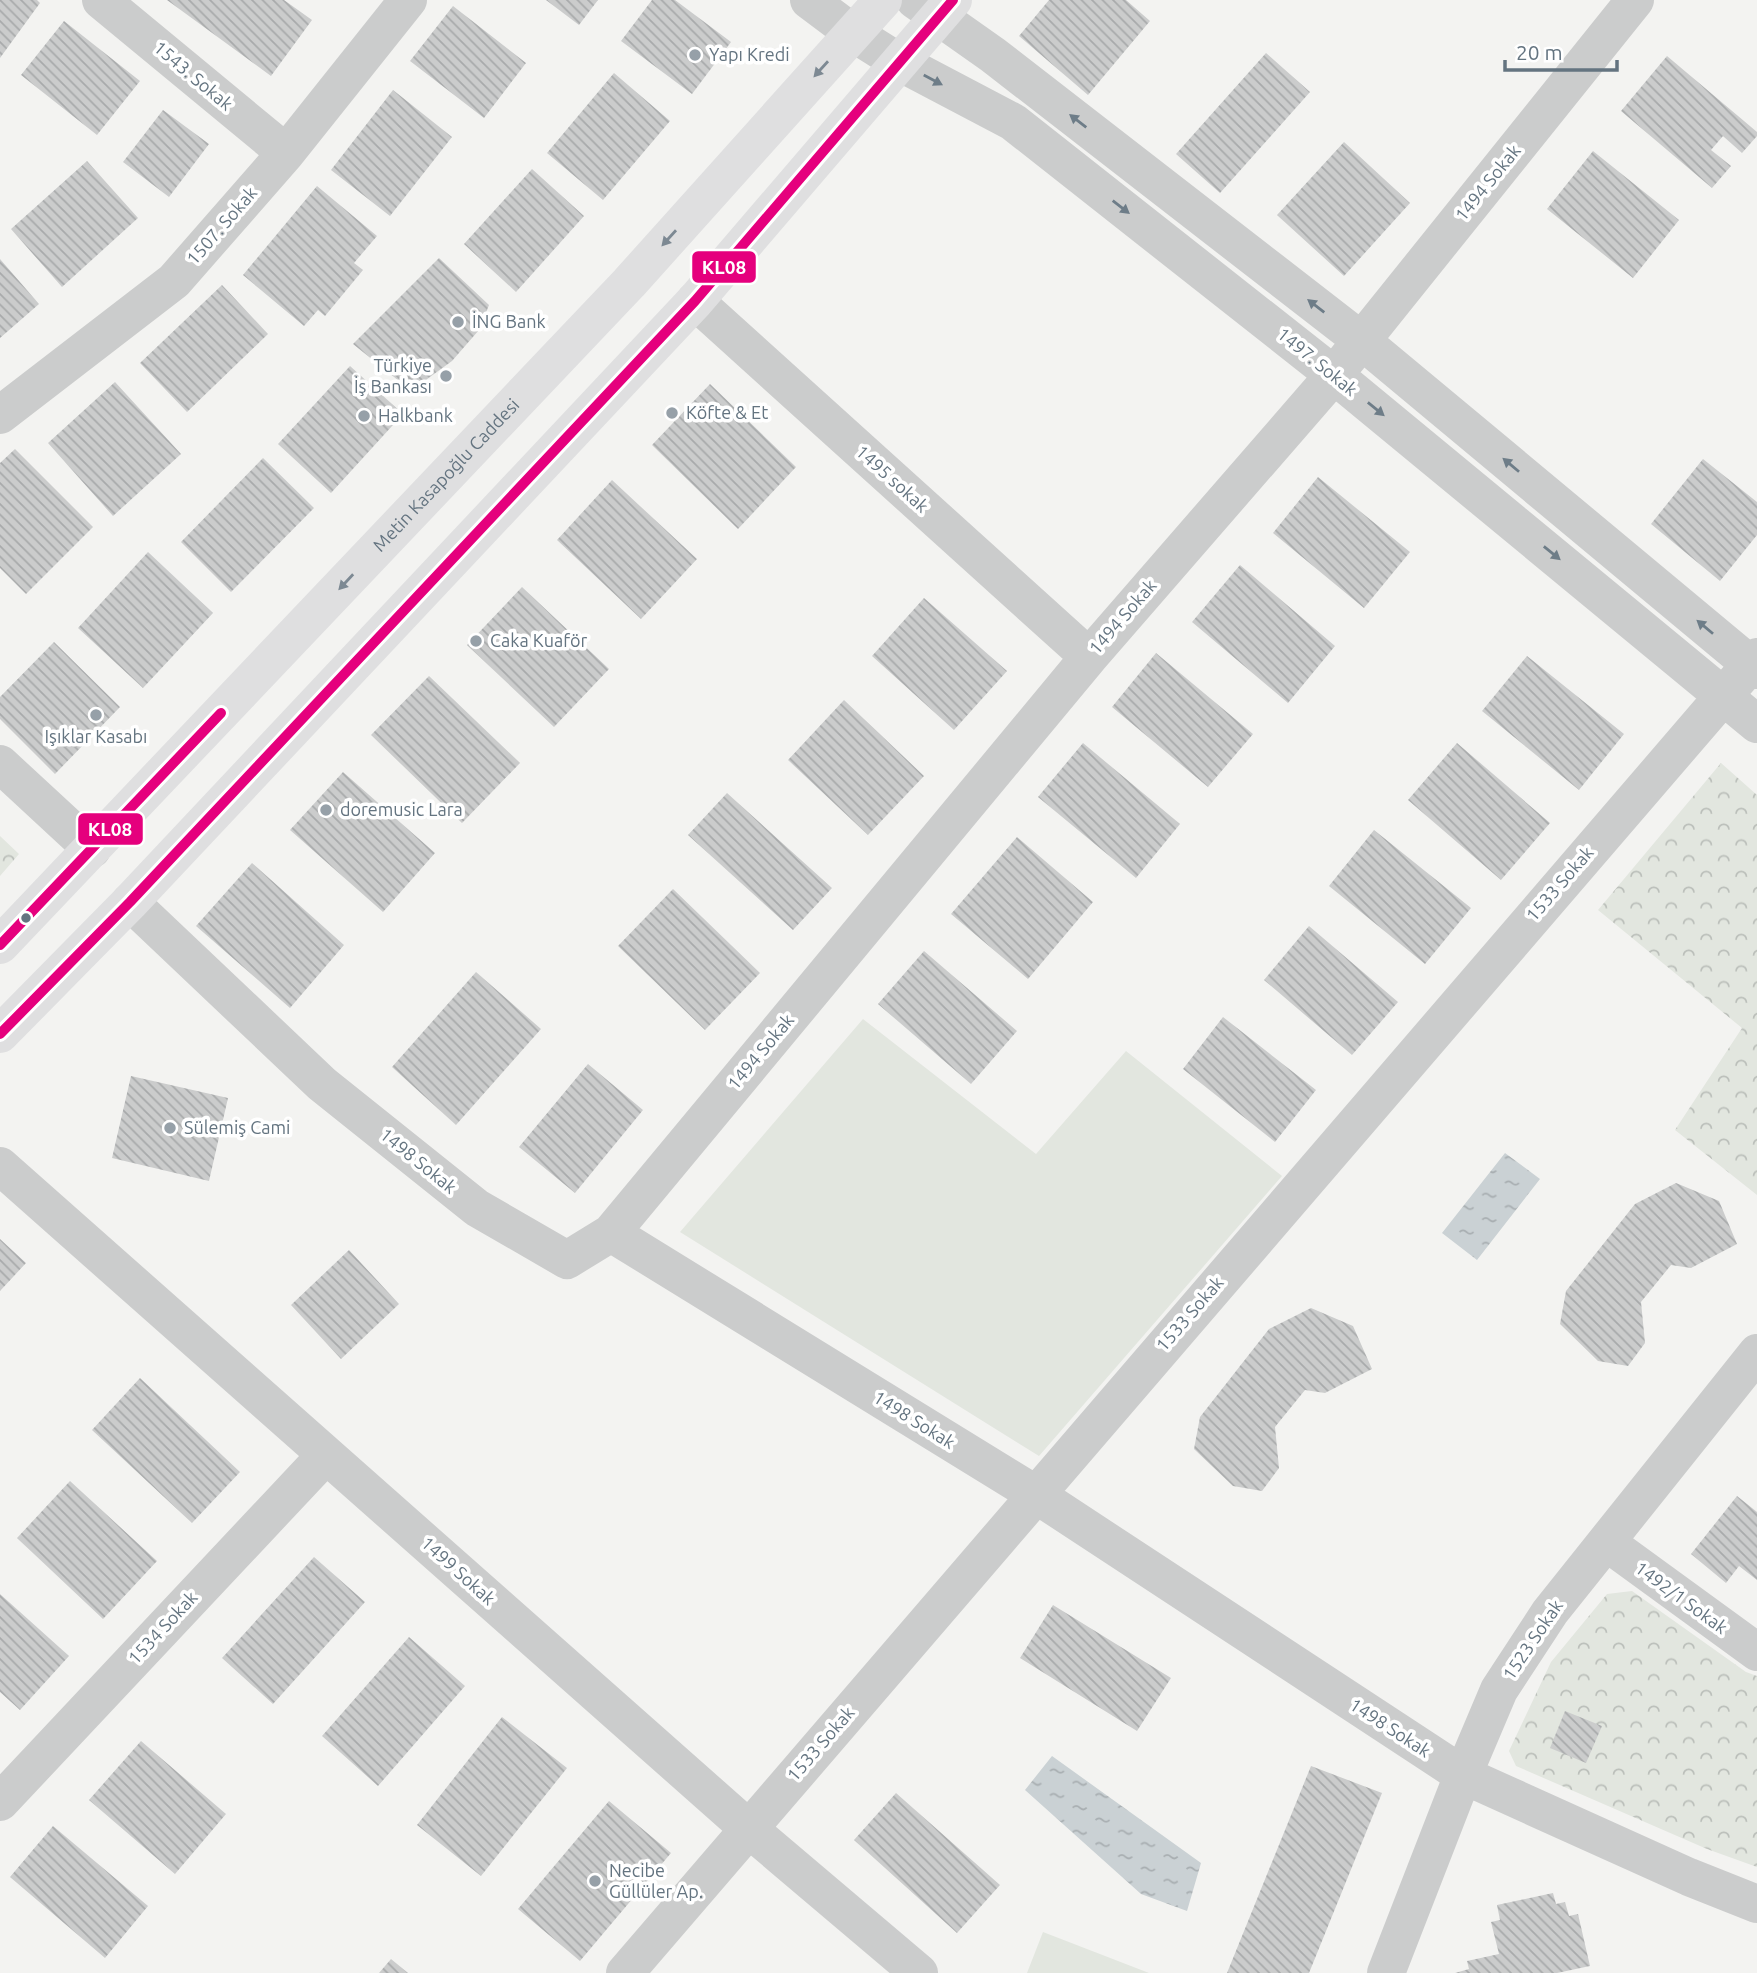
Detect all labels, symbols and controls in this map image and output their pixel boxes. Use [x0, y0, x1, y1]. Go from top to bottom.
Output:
scale bar [1505, 28, 1617, 72]
street label: 1543. Sokak [150, 37, 237, 114]
text: 20 m [1516, 40, 1563, 64]
place label: Yapı Kredi [709, 44, 790, 64]
marker: Yapı Kredi [687, 47, 703, 63]
one-way arrow [813, 60, 829, 78]
one-way arrow [923, 74, 943, 85]
one-way arrow [1070, 114, 1088, 129]
street label: 1494 Sokak [1450, 140, 1524, 224]
street label: 1507. Sokak [182, 182, 260, 268]
one-way arrow [1111, 199, 1129, 214]
one-way arrow [662, 229, 678, 246]
line badge: KL08 [691, 250, 757, 284]
text: KL08 [702, 256, 746, 278]
one-way arrow [1307, 299, 1325, 313]
place label: İNG Bank [472, 311, 546, 331]
marker: İNG Bank [450, 314, 466, 330]
street label: 1497. Sokak [1274, 323, 1361, 399]
place label: Türkiye İş Bankası [354, 355, 432, 396]
marker: Türkiye İş Bankası [438, 368, 454, 384]
street label: Metin Kasapoğlu Caddesi [369, 394, 523, 555]
one-way arrow [1367, 401, 1384, 416]
place label: Köfte & Et [686, 402, 768, 422]
place label: Halkbank [378, 405, 453, 425]
marker: Köfte & Et [664, 405, 680, 421]
marker: Halkbank [356, 408, 372, 424]
street label: 1495 sokak [852, 441, 933, 516]
one-way arrow [1502, 458, 1520, 473]
one-way arrow [1542, 546, 1560, 561]
one-way arrow [338, 573, 354, 590]
street label: 1494 Sokak [1084, 575, 1160, 658]
one-way arrow [1696, 619, 1714, 634]
place label: Caka Kuaför [490, 630, 588, 650]
marker: Caka Kuaför [468, 633, 484, 649]
marker: Işıklar Kasabı [88, 707, 104, 723]
place label: Işıklar Kasabı [45, 726, 148, 746]
place label: doremusic Lara [340, 799, 463, 819]
marker: doremusic Lara [318, 802, 334, 818]
line badge: KL08 [77, 812, 144, 846]
text: KL08 [88, 818, 132, 840]
street label: 1533 Sokak [1521, 842, 1597, 925]
unlabelled marker [19, 911, 33, 925]
street label: 1494 Sokak [723, 1010, 797, 1093]
place label: Sülemiş Cami [184, 1117, 290, 1137]
marker: Sülemiş Cami [162, 1120, 178, 1136]
street label: 1498 Sokak [377, 1123, 461, 1197]
street label: 1533 Sokak [1151, 1272, 1227, 1355]
street label: 1498 Sokak [870, 1386, 959, 1452]
street label: 1499 Sokak [418, 1532, 500, 1609]
street label: 1492/1 Sokak [1632, 1557, 1732, 1637]
street label: 1534 Sokak [124, 1587, 201, 1668]
street label: 1523 Sokak [1498, 1596, 1566, 1683]
street label: 1498 Sokak [1346, 1694, 1435, 1761]
street label: 1533 Sokak [782, 1702, 858, 1785]
place label: Necibe Güllüler Ap. [609, 1860, 703, 1901]
marker: Necibe Güllüler Ap. [587, 1873, 603, 1889]

